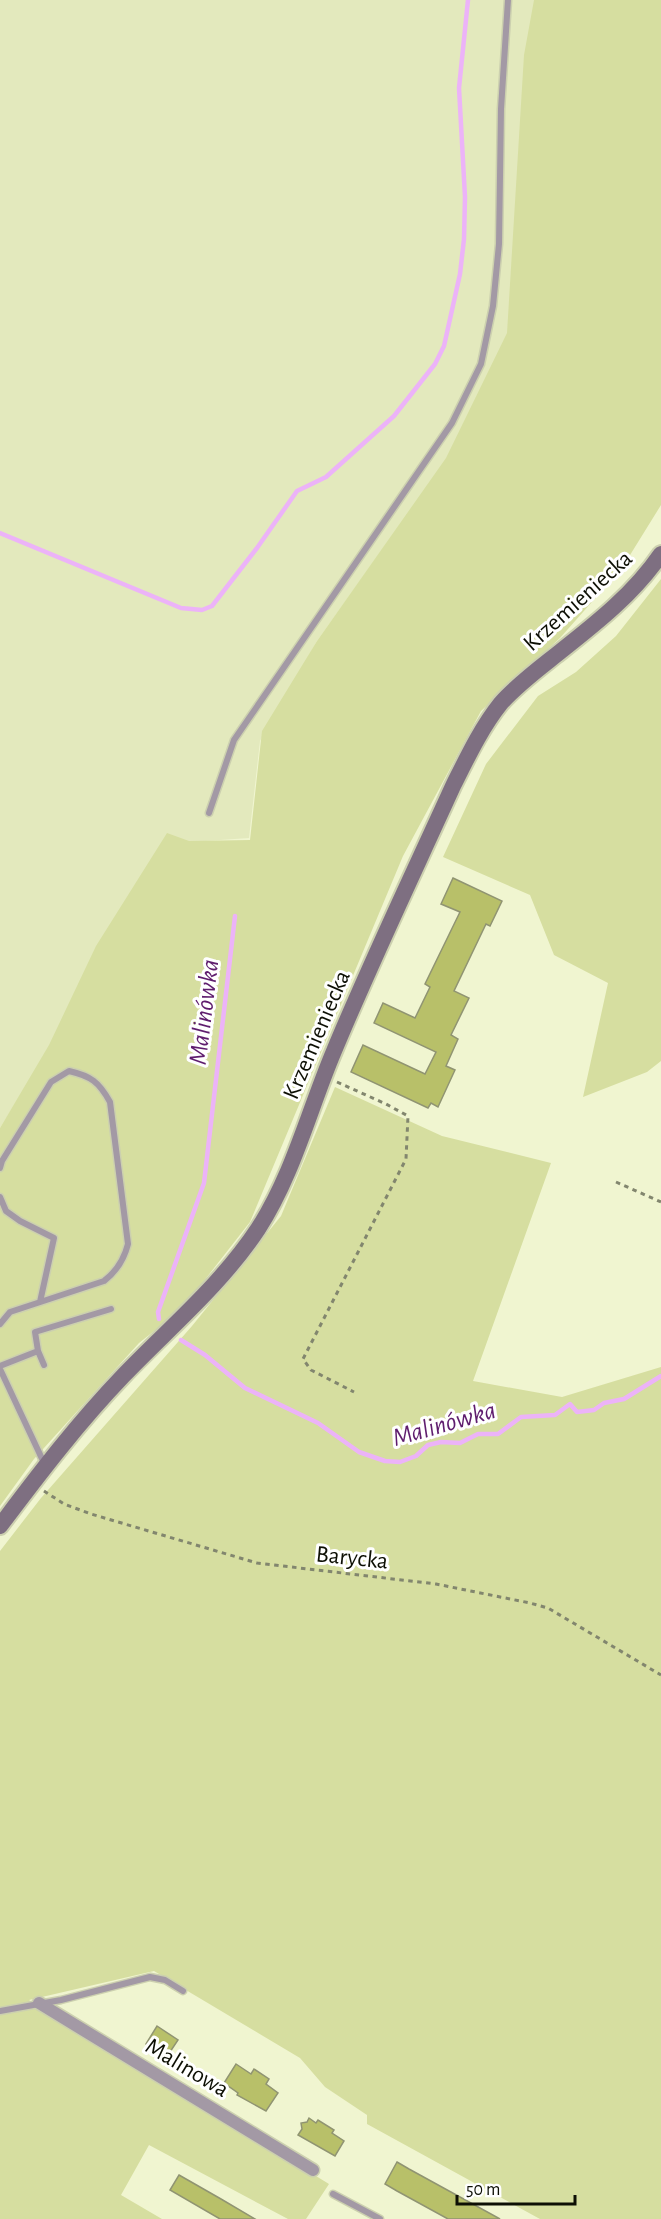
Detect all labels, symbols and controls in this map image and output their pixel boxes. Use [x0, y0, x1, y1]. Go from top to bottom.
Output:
street label: Krzemieniecka [519, 546, 637, 656]
water label: Malinówka [185, 958, 223, 1066]
street label: Krzemieniecka [279, 967, 355, 1103]
water label: Malinówka [389, 1397, 499, 1451]
street label: Barycka [315, 1542, 389, 1574]
street label: Malinowa [141, 2034, 233, 2102]
scale bar [457, 2168, 576, 2206]
text: 50 m [466, 2181, 500, 2199]

